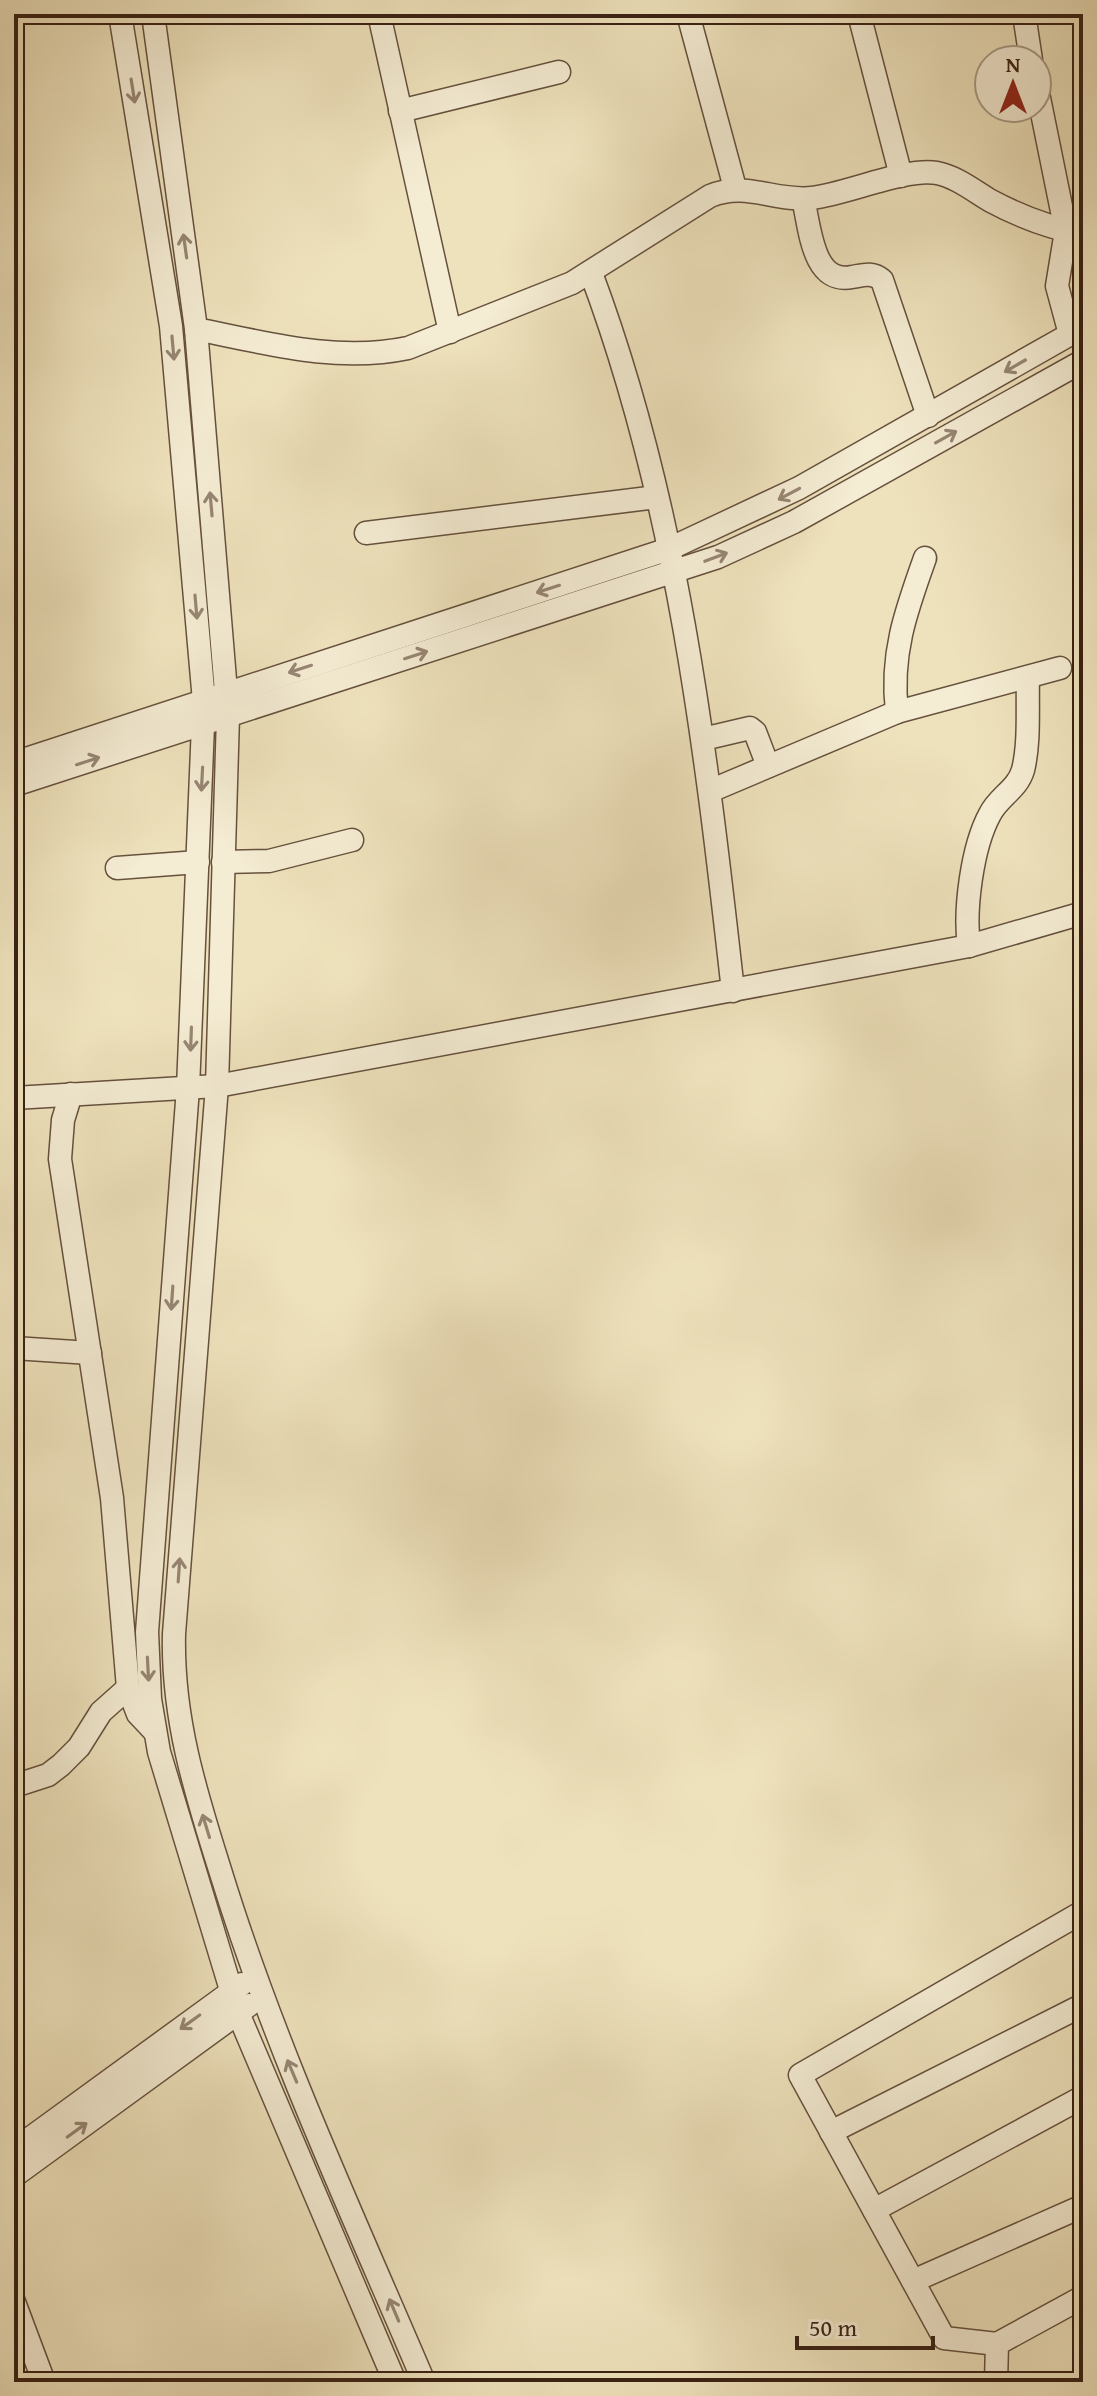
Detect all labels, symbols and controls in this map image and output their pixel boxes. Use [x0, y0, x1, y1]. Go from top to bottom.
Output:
north arrow [973, 44, 1053, 124]
text: N [1006, 48, 1021, 80]
one-way arrow [126, 78, 141, 103]
one-way arrow [177, 234, 192, 259]
one-way arrow [166, 334, 181, 361]
one-way arrow [1004, 358, 1027, 374]
one-way arrow [934, 429, 957, 445]
one-way arrow [778, 486, 801, 502]
one-way arrow [203, 491, 218, 518]
one-way arrow [703, 549, 728, 563]
one-way arrow [535, 582, 560, 597]
one-way arrow [189, 593, 204, 620]
one-way arrow [403, 647, 428, 662]
one-way arrow [288, 663, 313, 678]
one-way arrow [75, 753, 100, 767]
one-way arrow [194, 765, 209, 792]
one-way arrow [183, 1025, 198, 1052]
one-way arrow [165, 1284, 180, 1311]
one-way arrow [172, 1557, 187, 1584]
one-way arrow [141, 1655, 156, 1682]
one-way arrow [198, 1813, 213, 1839]
one-way arrow [180, 2014, 201, 2031]
one-way arrow [283, 2059, 298, 2084]
one-way arrow [66, 2122, 87, 2139]
one-way arrow [385, 2298, 400, 2323]
scale bar [797, 2300, 933, 2350]
text: 50 m [809, 2310, 857, 2345]

